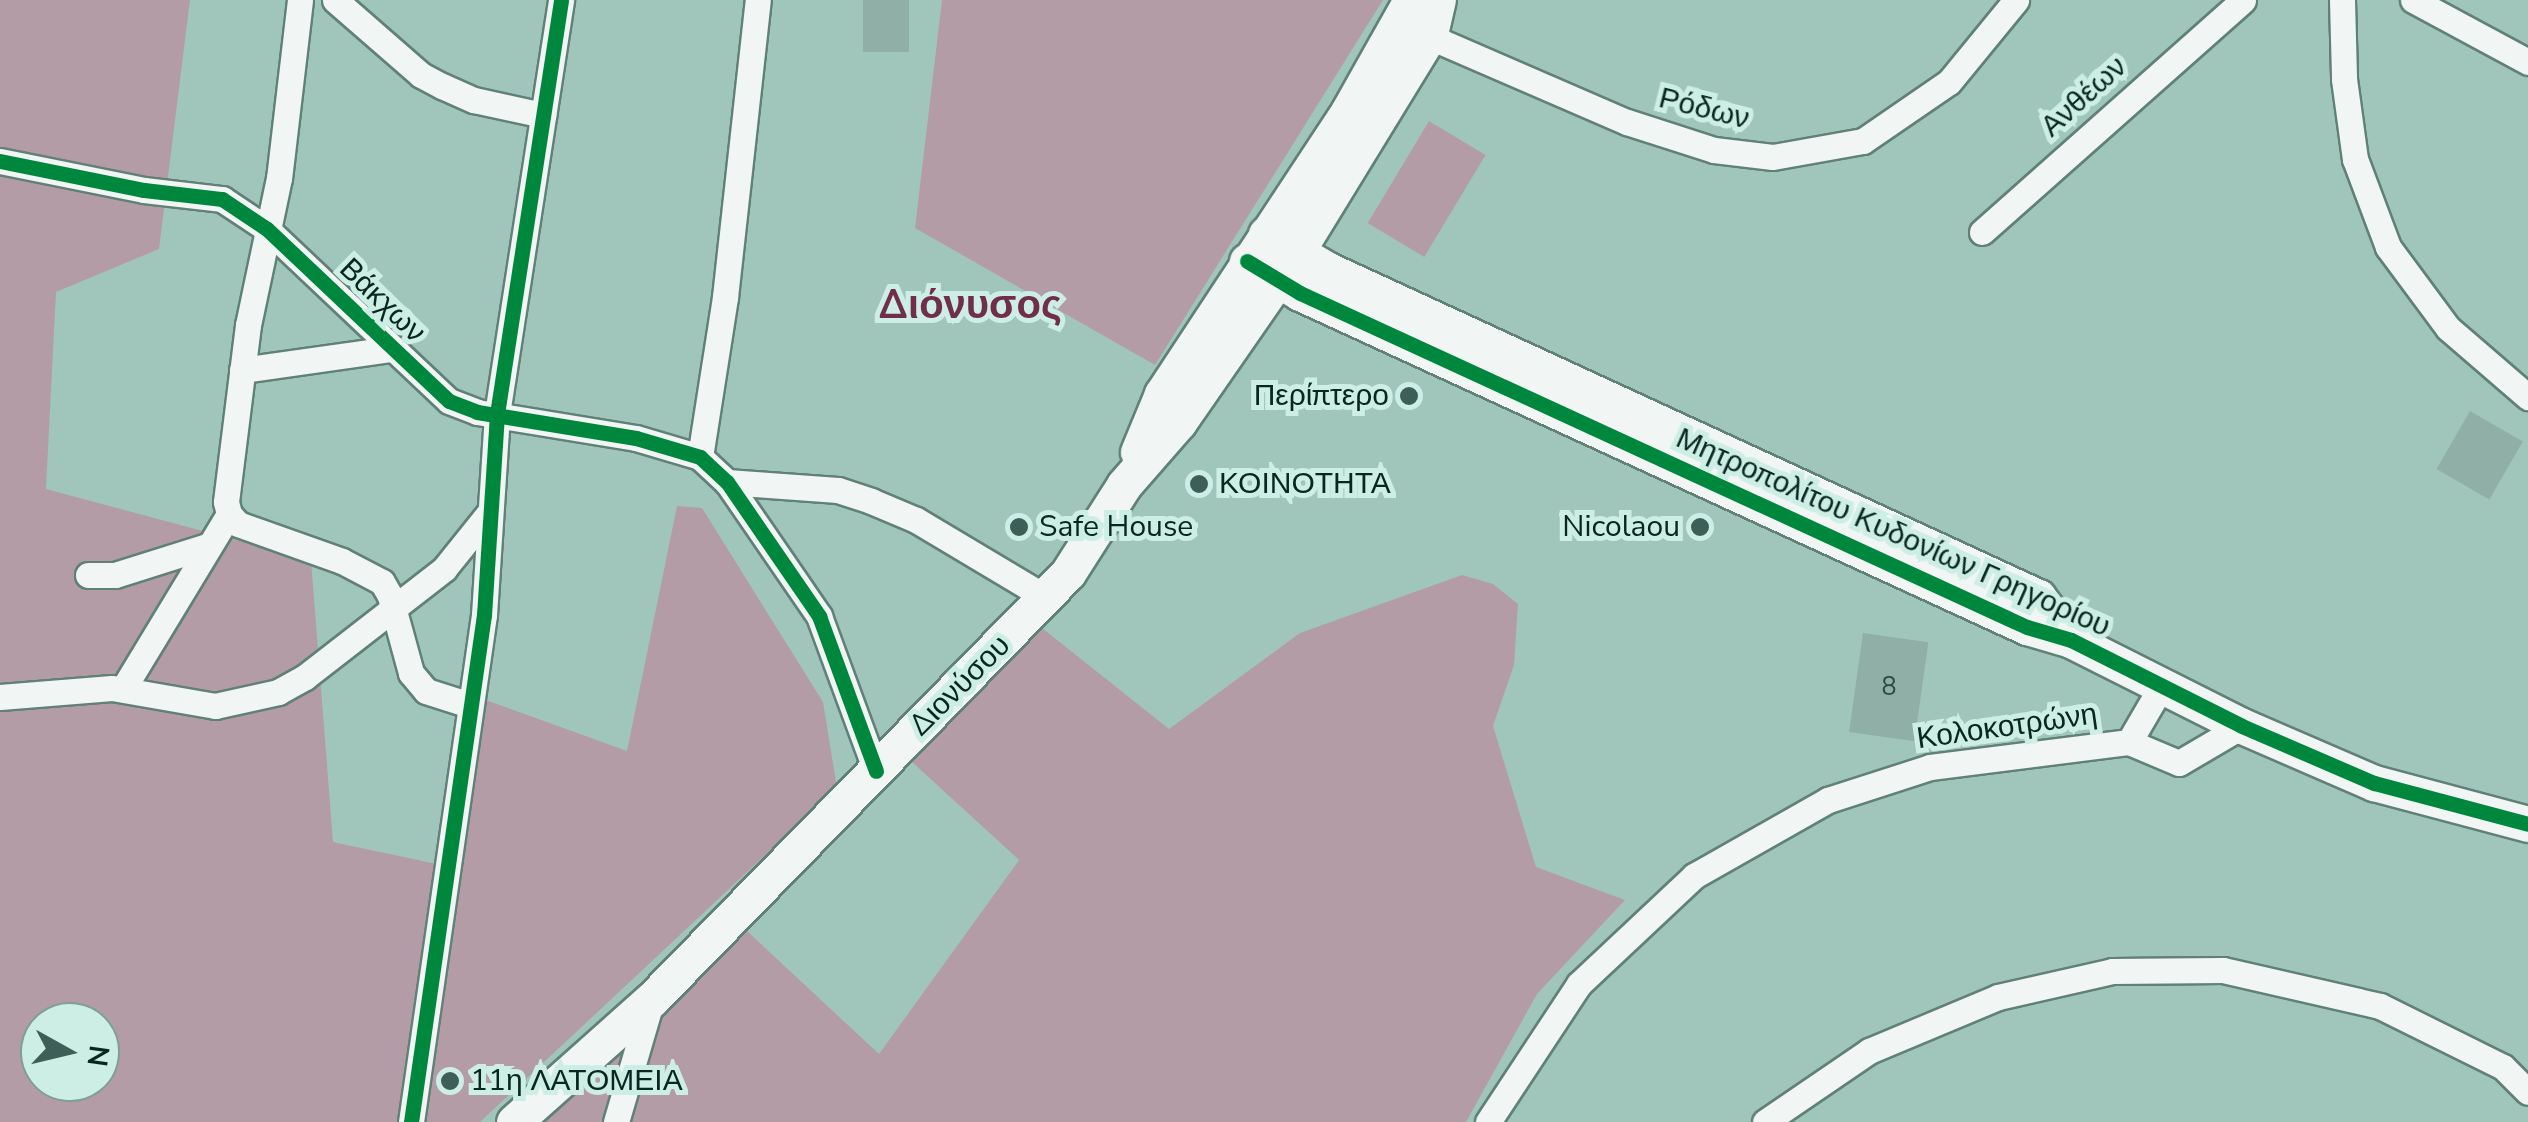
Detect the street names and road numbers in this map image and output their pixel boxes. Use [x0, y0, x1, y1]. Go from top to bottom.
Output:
street label: Ανθέων [2034, 49, 2134, 145]
street label: Ρόδων [1655, 80, 1753, 138]
street label: Βάκχων [331, 251, 433, 351]
street label: Μητροπολίτου Κυδονίων Γρηγορίου [1670, 421, 2116, 645]
street label: Διονύσου [902, 628, 1018, 744]
street label: Κολοκοτρώνη [1914, 697, 2100, 757]

